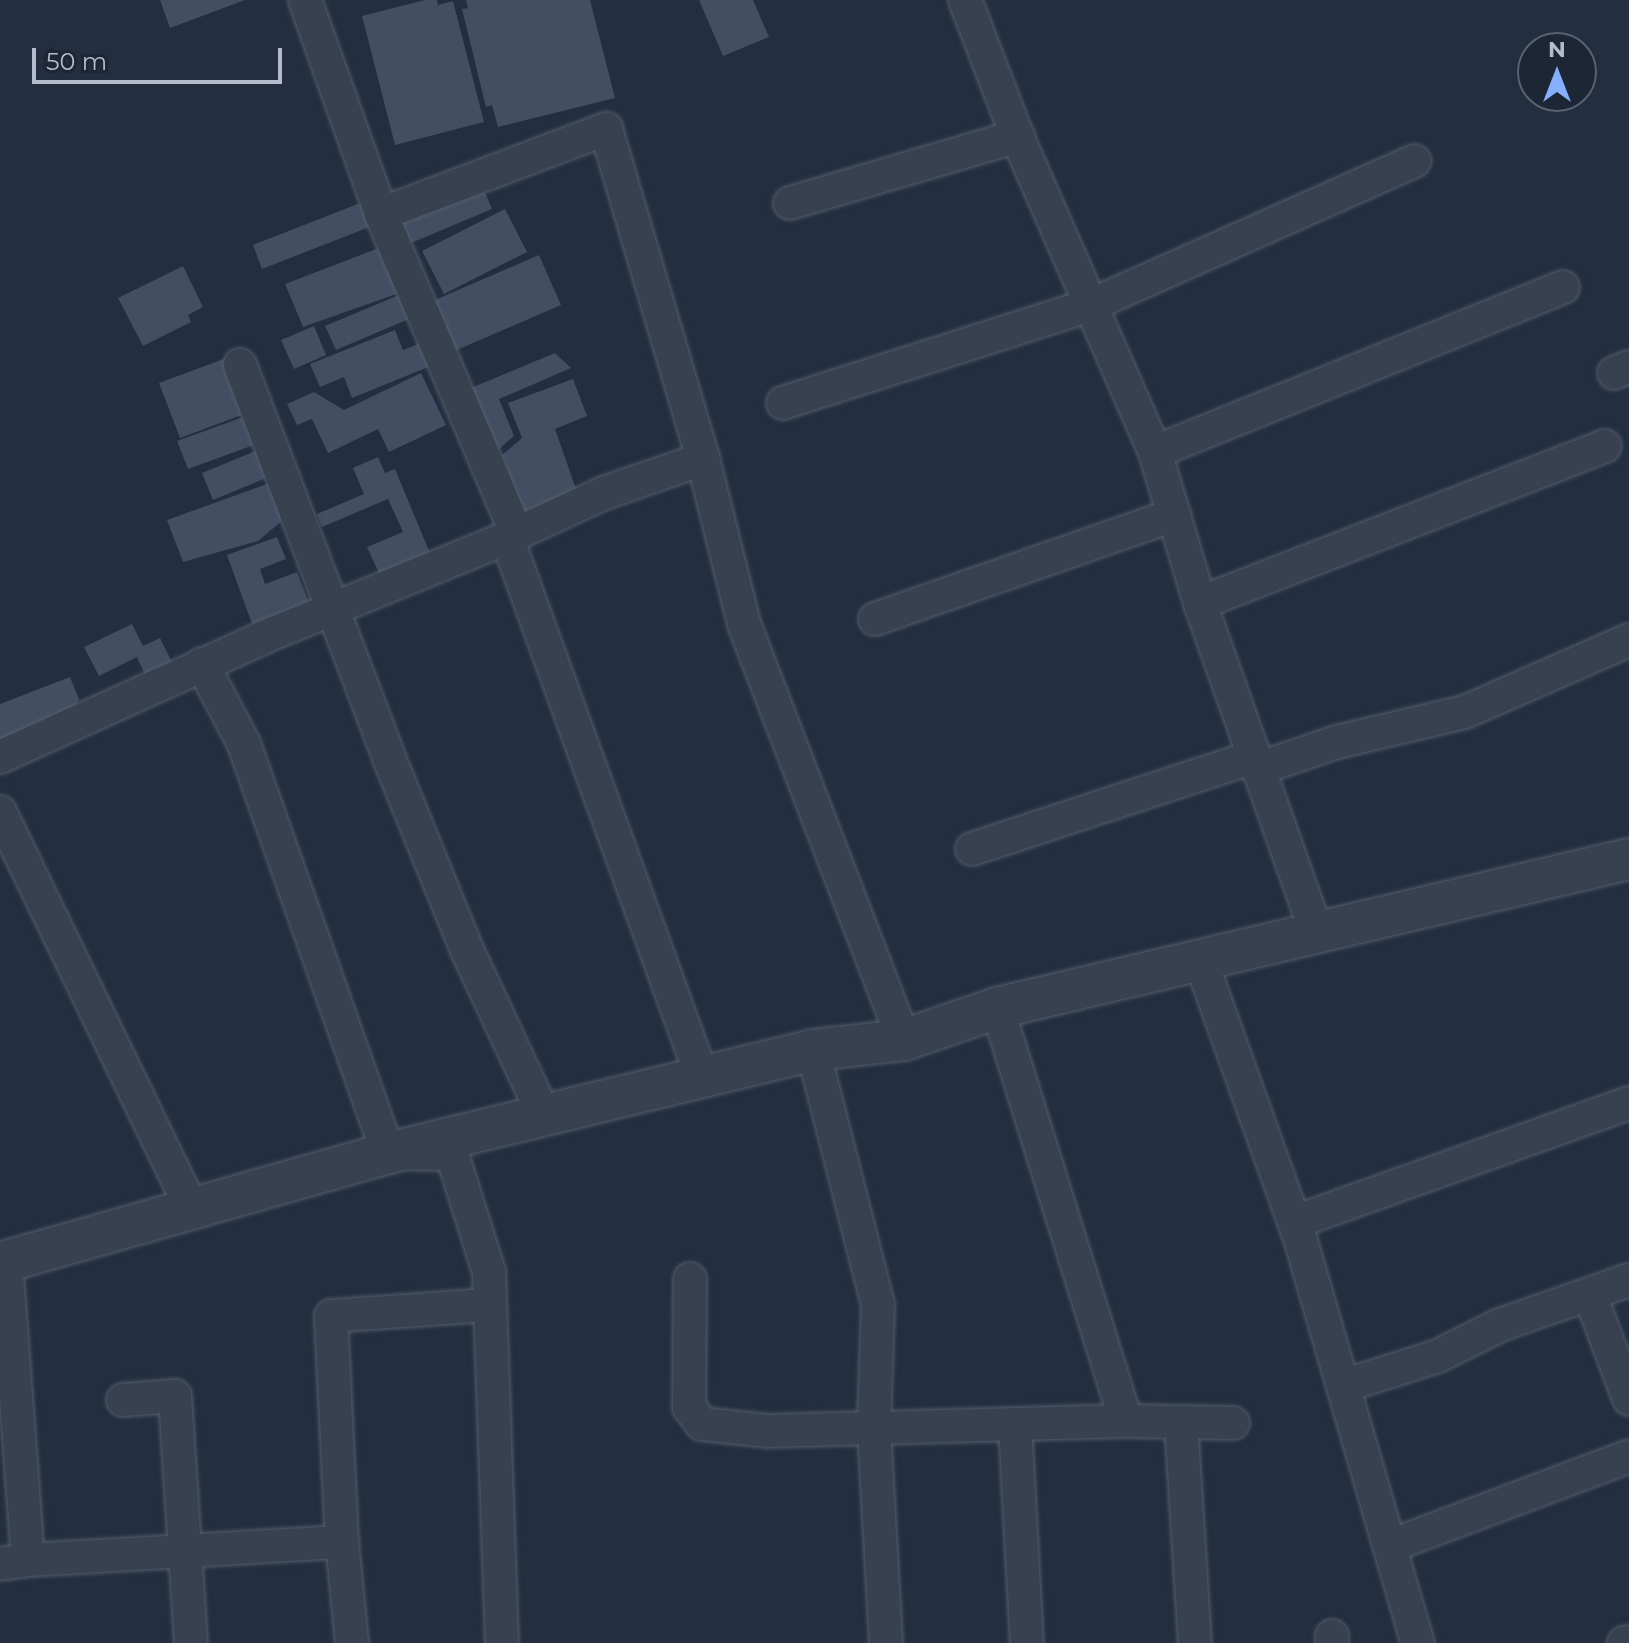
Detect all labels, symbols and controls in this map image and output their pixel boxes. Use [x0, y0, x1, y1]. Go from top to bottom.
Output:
scale bar [36, 32, 286, 82]
north arrow [1517, 32, 1597, 112]
text: N [1548, 36, 1566, 63]
text: 50 m [46, 47, 107, 76]

